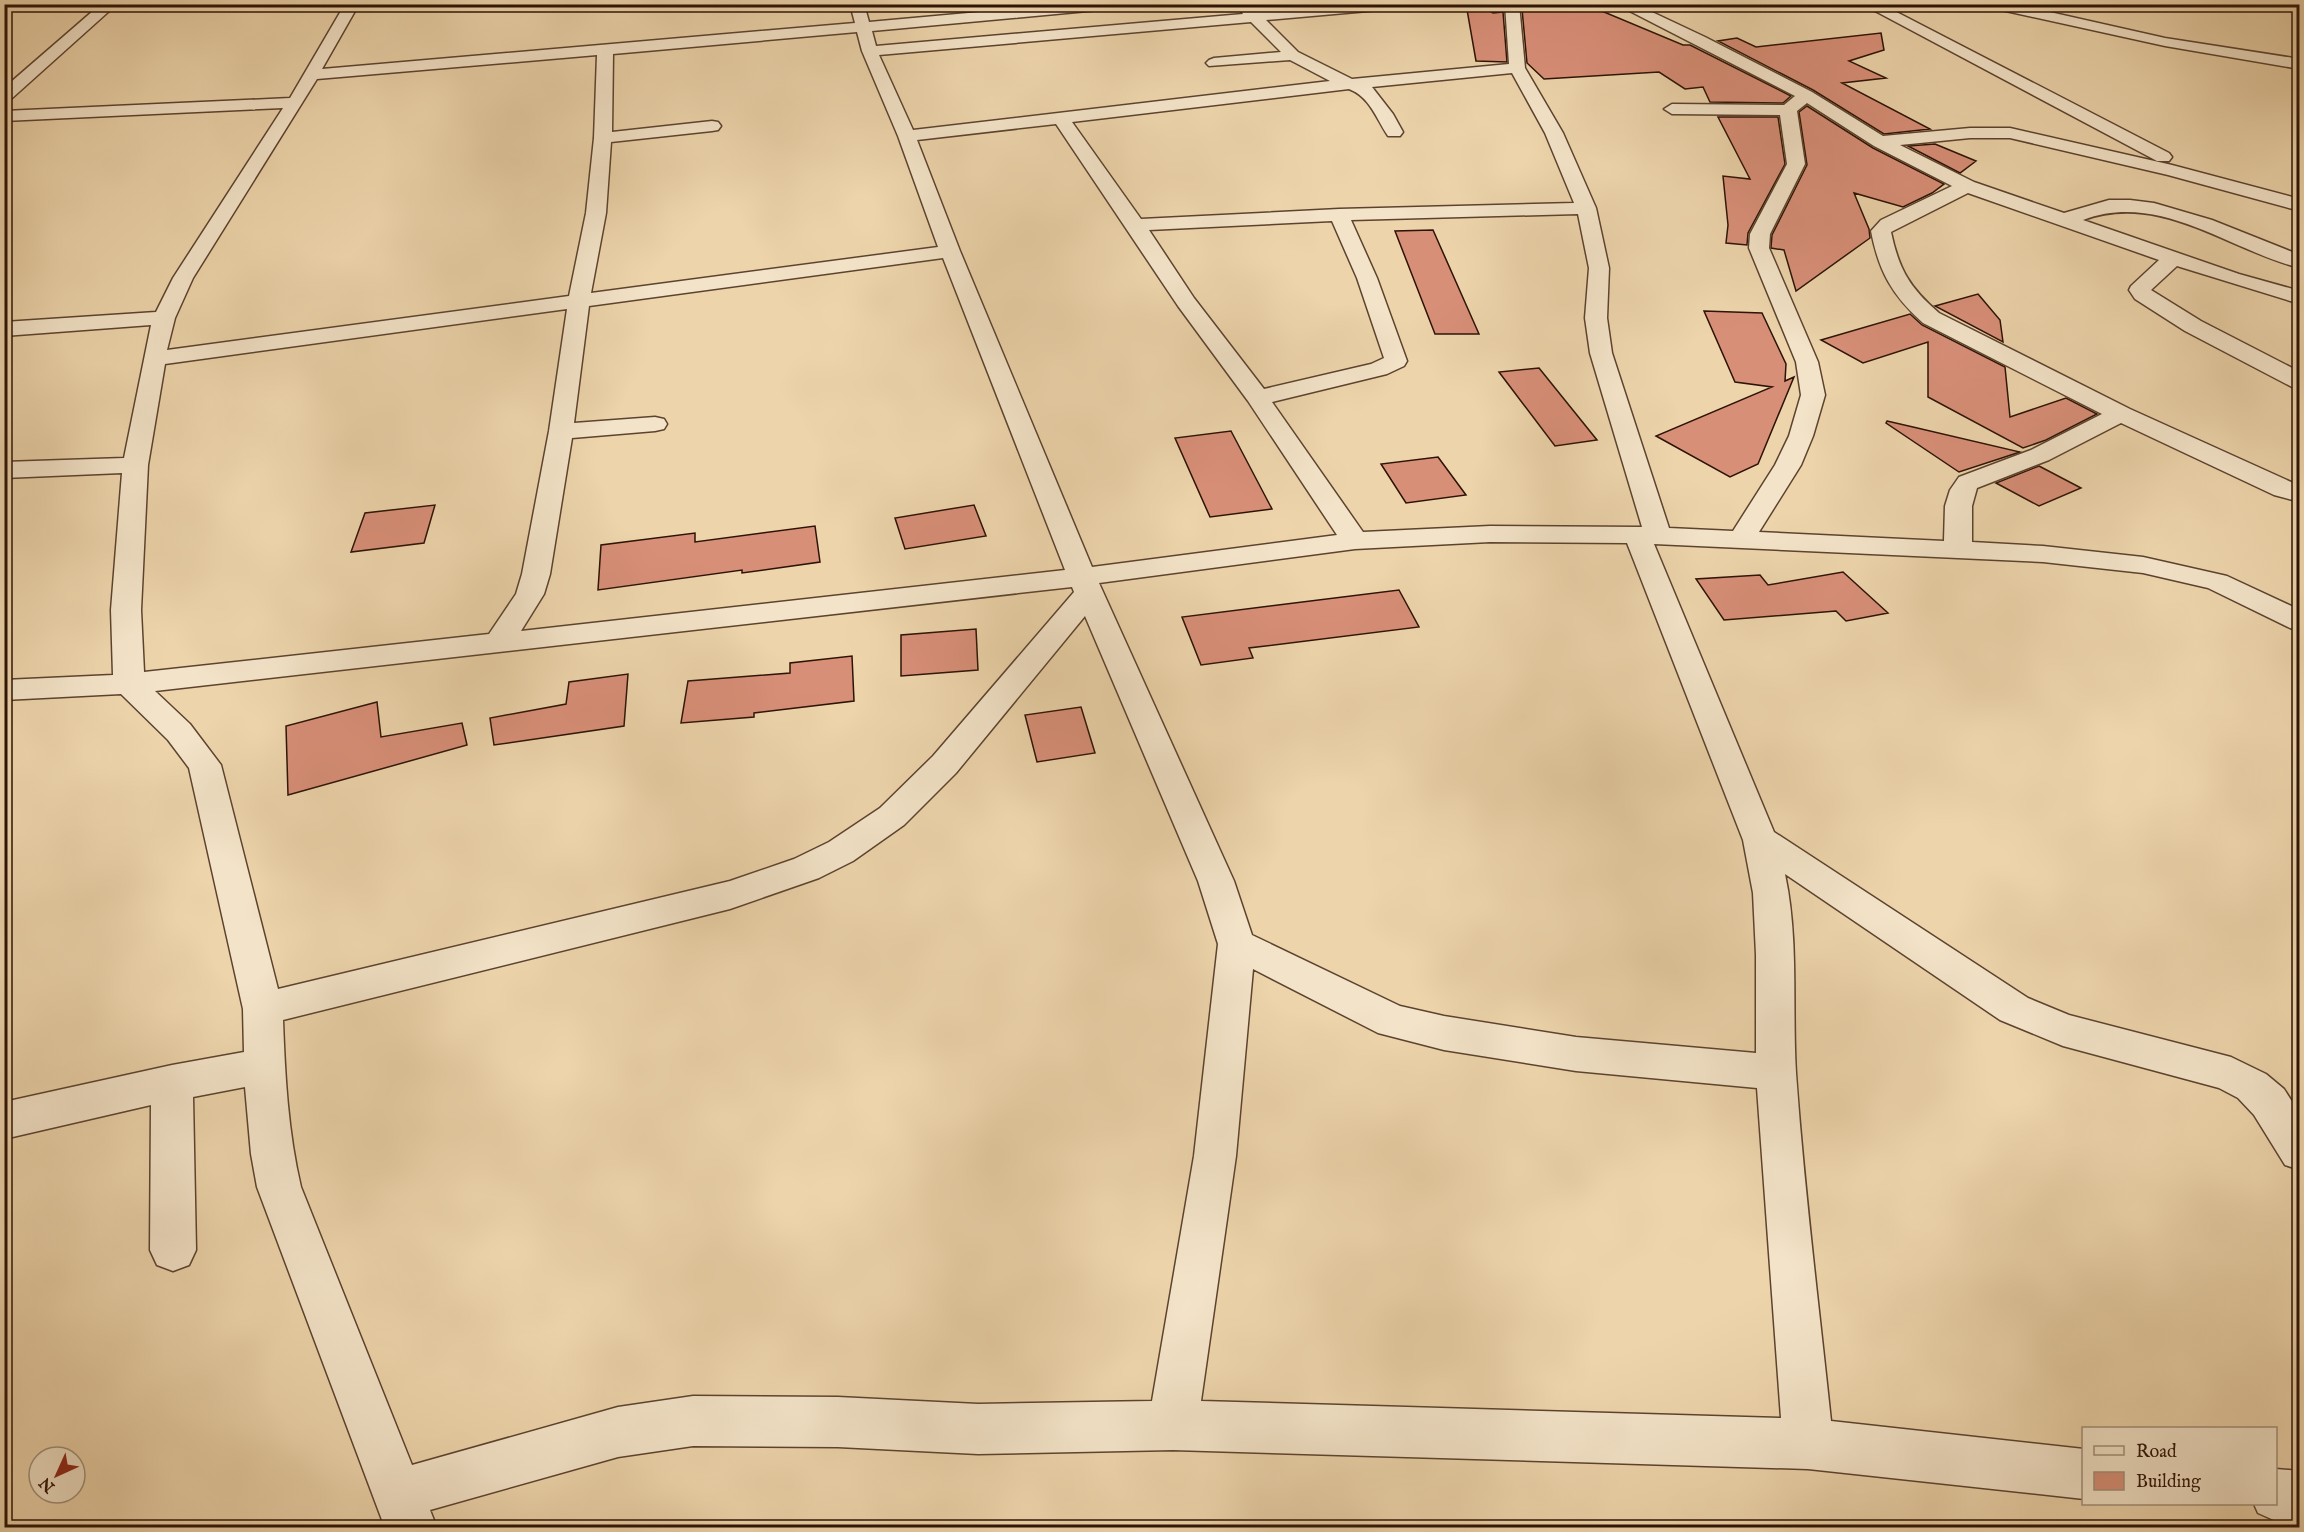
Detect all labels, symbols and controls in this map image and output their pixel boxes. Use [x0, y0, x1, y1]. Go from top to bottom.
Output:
legend [2082, 1427, 2277, 1505]
text: Road [2136, 1441, 2177, 1464]
north arrow [27, 1445, 87, 1505]
text: Building [2136, 1471, 2201, 1494]
text: N [36, 1472, 60, 1497]

